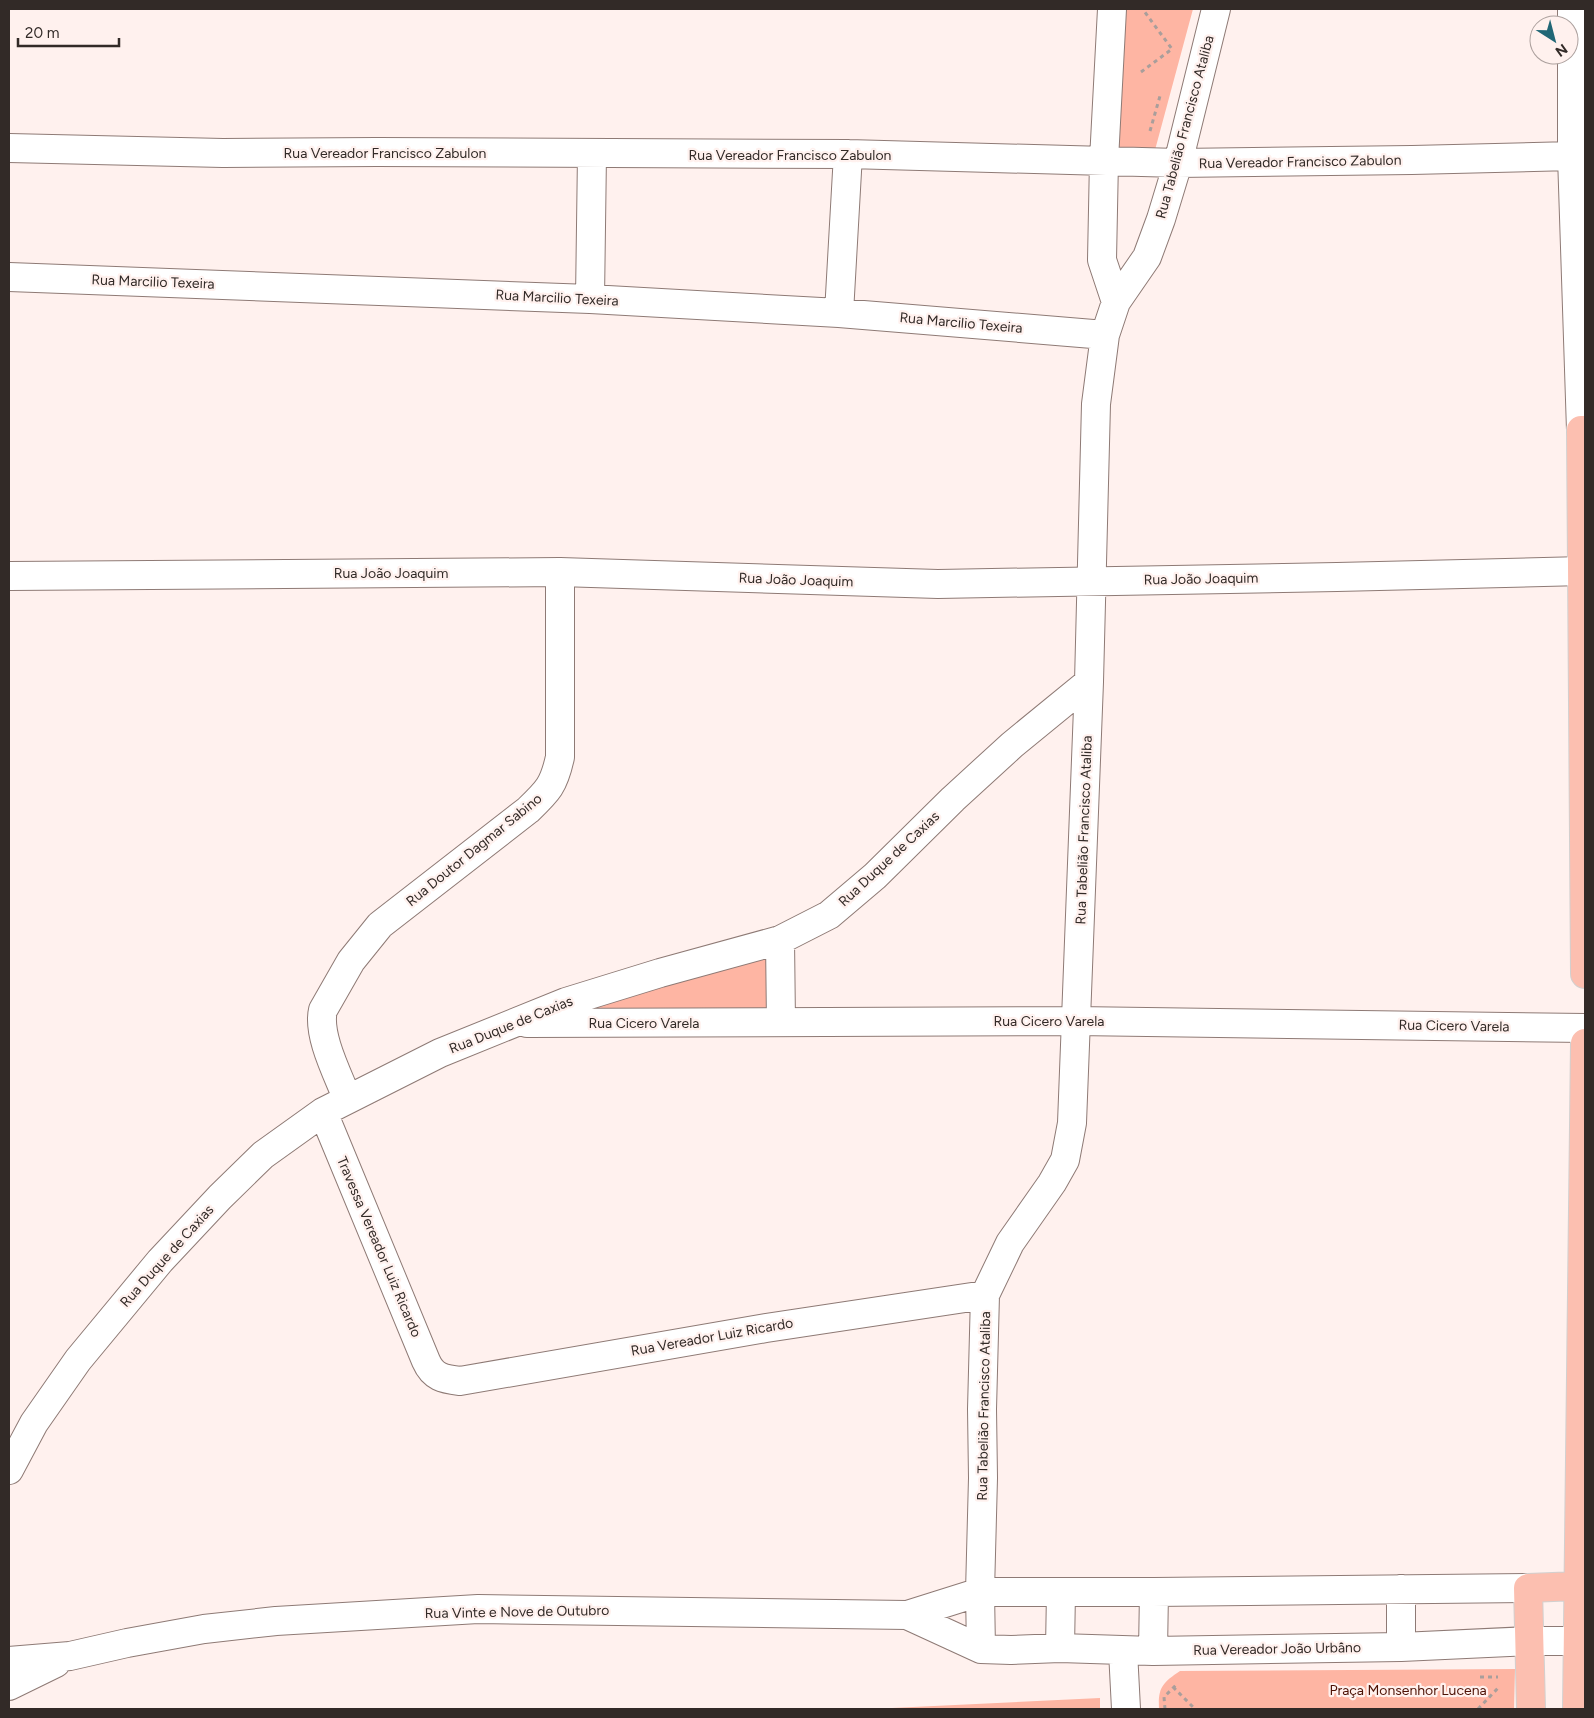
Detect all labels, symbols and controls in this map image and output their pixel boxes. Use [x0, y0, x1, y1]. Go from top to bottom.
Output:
scale bar [18, 15, 119, 47]
north arrow [1529, 15, 1579, 65]
text: 20 m [25, 24, 59, 42]
street label: Rua Tabelião Francisco Ataliba [1152, 33, 1218, 221]
text: N [1552, 40, 1571, 60]
street label: Rua Vereador Francisco Zabulon [284, 145, 487, 162]
street label: Rua Vereador Francisco Zabulon [689, 147, 892, 164]
street label: Rua Vereador Francisco Zabulon [1198, 152, 1402, 172]
street label: Rua Marcilio Texeira [91, 271, 215, 293]
street label: Rua Marcilio Texeira [495, 286, 619, 310]
street label: Rua Marcilio Texeira [899, 309, 1023, 337]
street label: Rua João Joaquim [334, 565, 448, 582]
street label: Rua João Joaquim [1143, 569, 1259, 589]
street label: Rua João Joaquim [738, 570, 854, 590]
street label: Rua Tabelião Francisco Ataliba [1072, 735, 1096, 925]
street label: Rua Doutor Dagmar Sabino [403, 790, 545, 910]
street label: Rua Duque de Caxias [835, 808, 943, 910]
street label: Rua Duque de Caxias [447, 992, 575, 1058]
street label: Rua Cicero Varela [994, 1013, 1104, 1030]
street label: Rua Cicero Varela [589, 1015, 699, 1032]
street label: Rua Cicero Varela [1398, 1017, 1510, 1035]
street label: Travessa Vereador Luiz Ricardo [333, 1154, 425, 1340]
street label: Rua Duque de Caxias [117, 1201, 217, 1311]
street label: Rua Tabelião Francisco Ataliba [974, 1311, 994, 1501]
street label: Rua Vereador Luiz Ricardo [630, 1314, 794, 1360]
street label: Rua Vinte e Nove de Outubro [425, 1602, 609, 1622]
street label: Rua Vereador João Urbâno [1193, 1639, 1361, 1659]
park label: Praça Monsenhor Lucena [1329, 1682, 1487, 1699]

